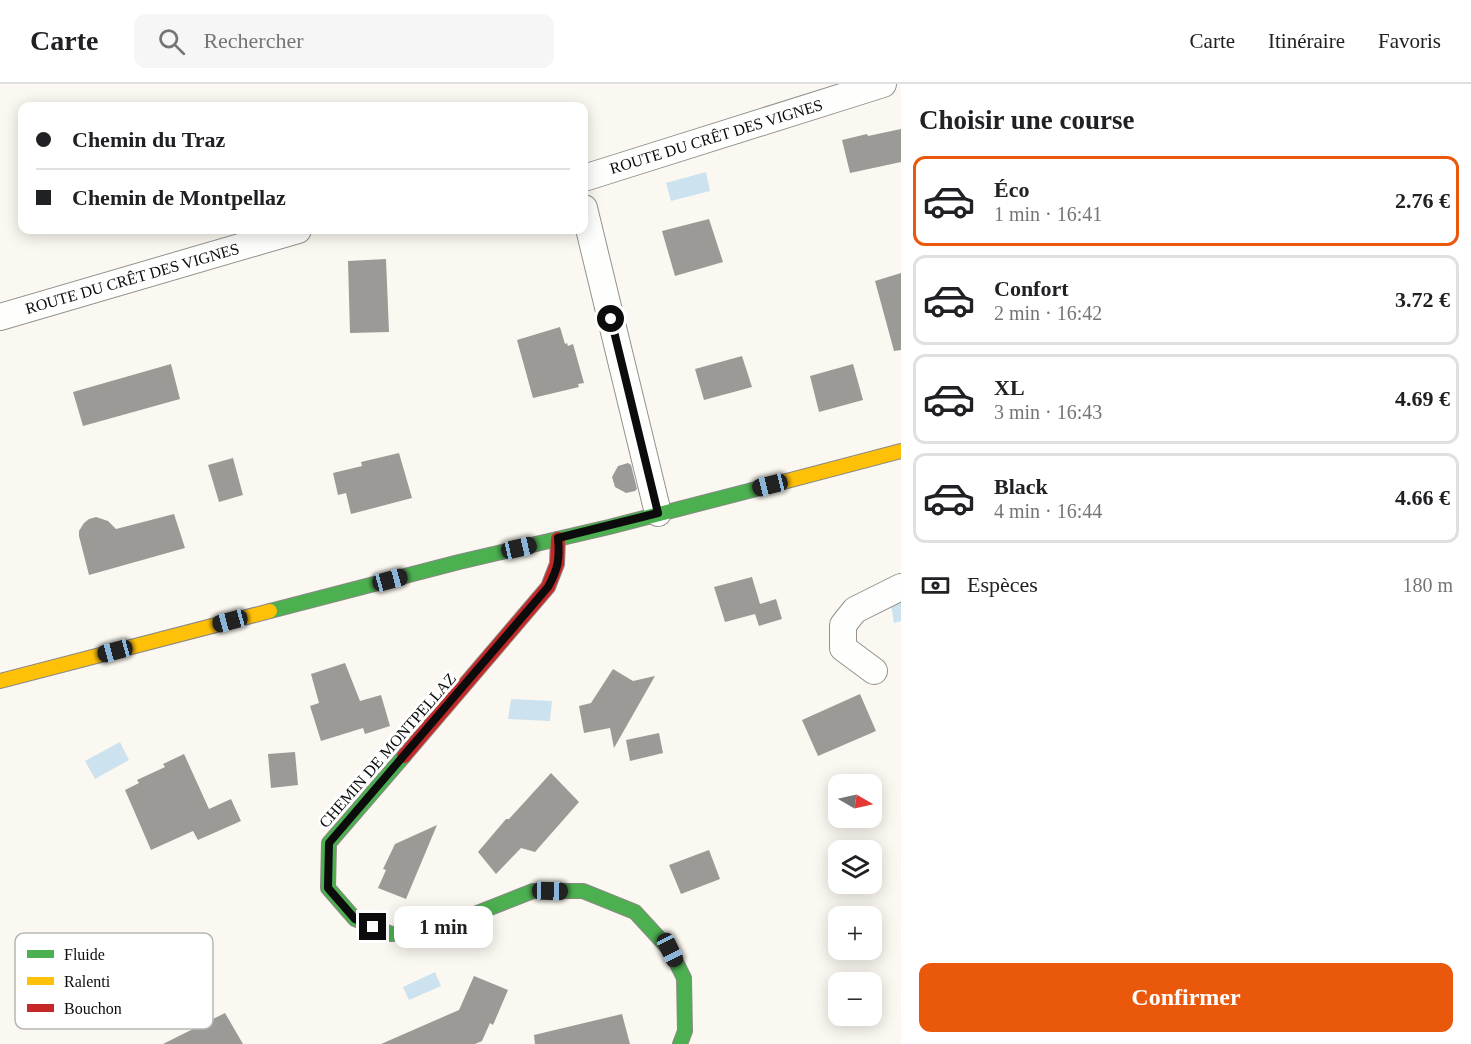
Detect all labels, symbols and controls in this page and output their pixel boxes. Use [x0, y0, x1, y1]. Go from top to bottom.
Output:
search box [134, 14, 554, 68]
text: Carte [30, 25, 98, 56]
icon: search [155, 25, 188, 58]
text: Rechercher [203, 28, 304, 53]
text: Carte [1190, 29, 1235, 53]
text: Itinéraire [1268, 29, 1345, 53]
text: Favoris [1378, 29, 1441, 53]
street label: ROUTE DU CRÊT DES VIGNES [607, 95, 825, 177]
text: Choisir une course [919, 105, 1135, 135]
text: Chemin du Traz [72, 127, 225, 152]
icon: car [922, 174, 976, 228]
text: Éco [994, 177, 1029, 202]
text: Chemin de Montpellaz [72, 185, 286, 210]
text: 2.76 € [1395, 188, 1450, 213]
text: 1 min · 16:41 [994, 203, 1102, 225]
street label: ROUTE DU CRÊT DES VIGNES [23, 239, 241, 317]
icon: car [922, 273, 976, 327]
text: Confort [994, 276, 1069, 301]
text: 3.72 € [1395, 287, 1450, 312]
text: 2 min · 16:42 [994, 302, 1102, 324]
route start [597, 305, 624, 332]
icon: car [922, 372, 976, 426]
text: XL [994, 375, 1025, 400]
text: 4.69 € [1395, 386, 1450, 411]
text: 3 min · 16:43 [994, 401, 1102, 423]
icon: car [922, 471, 976, 525]
car [750, 472, 790, 498]
text: Black [994, 474, 1048, 499]
text: 4.66 € [1395, 485, 1450, 510]
text: 4 min · 16:44 [994, 500, 1102, 522]
car [499, 535, 539, 561]
car [370, 567, 410, 593]
icon: cash [919, 569, 952, 602]
text: Espèces [967, 572, 1038, 597]
text: 180 m [1402, 574, 1453, 596]
car [210, 608, 250, 634]
car [95, 638, 135, 664]
street label: CHEMIN DE MONTPELLAZ [316, 670, 459, 831]
north arrow [828, 774, 882, 828]
map controls [828, 774, 882, 1026]
button: layers [828, 840, 882, 894]
car [532, 882, 568, 900]
callout: 1 min [394, 906, 493, 948]
button: + [828, 906, 882, 960]
route end [359, 913, 386, 940]
text: 1 min [419, 916, 468, 938]
car [654, 930, 686, 970]
legend [15, 933, 213, 1029]
text: Fluide [64, 946, 105, 963]
button: Confirmer [919, 963, 1453, 1032]
button: − [828, 972, 882, 1026]
text: Ralenti [64, 973, 111, 990]
text: Bouchon [64, 1000, 122, 1017]

